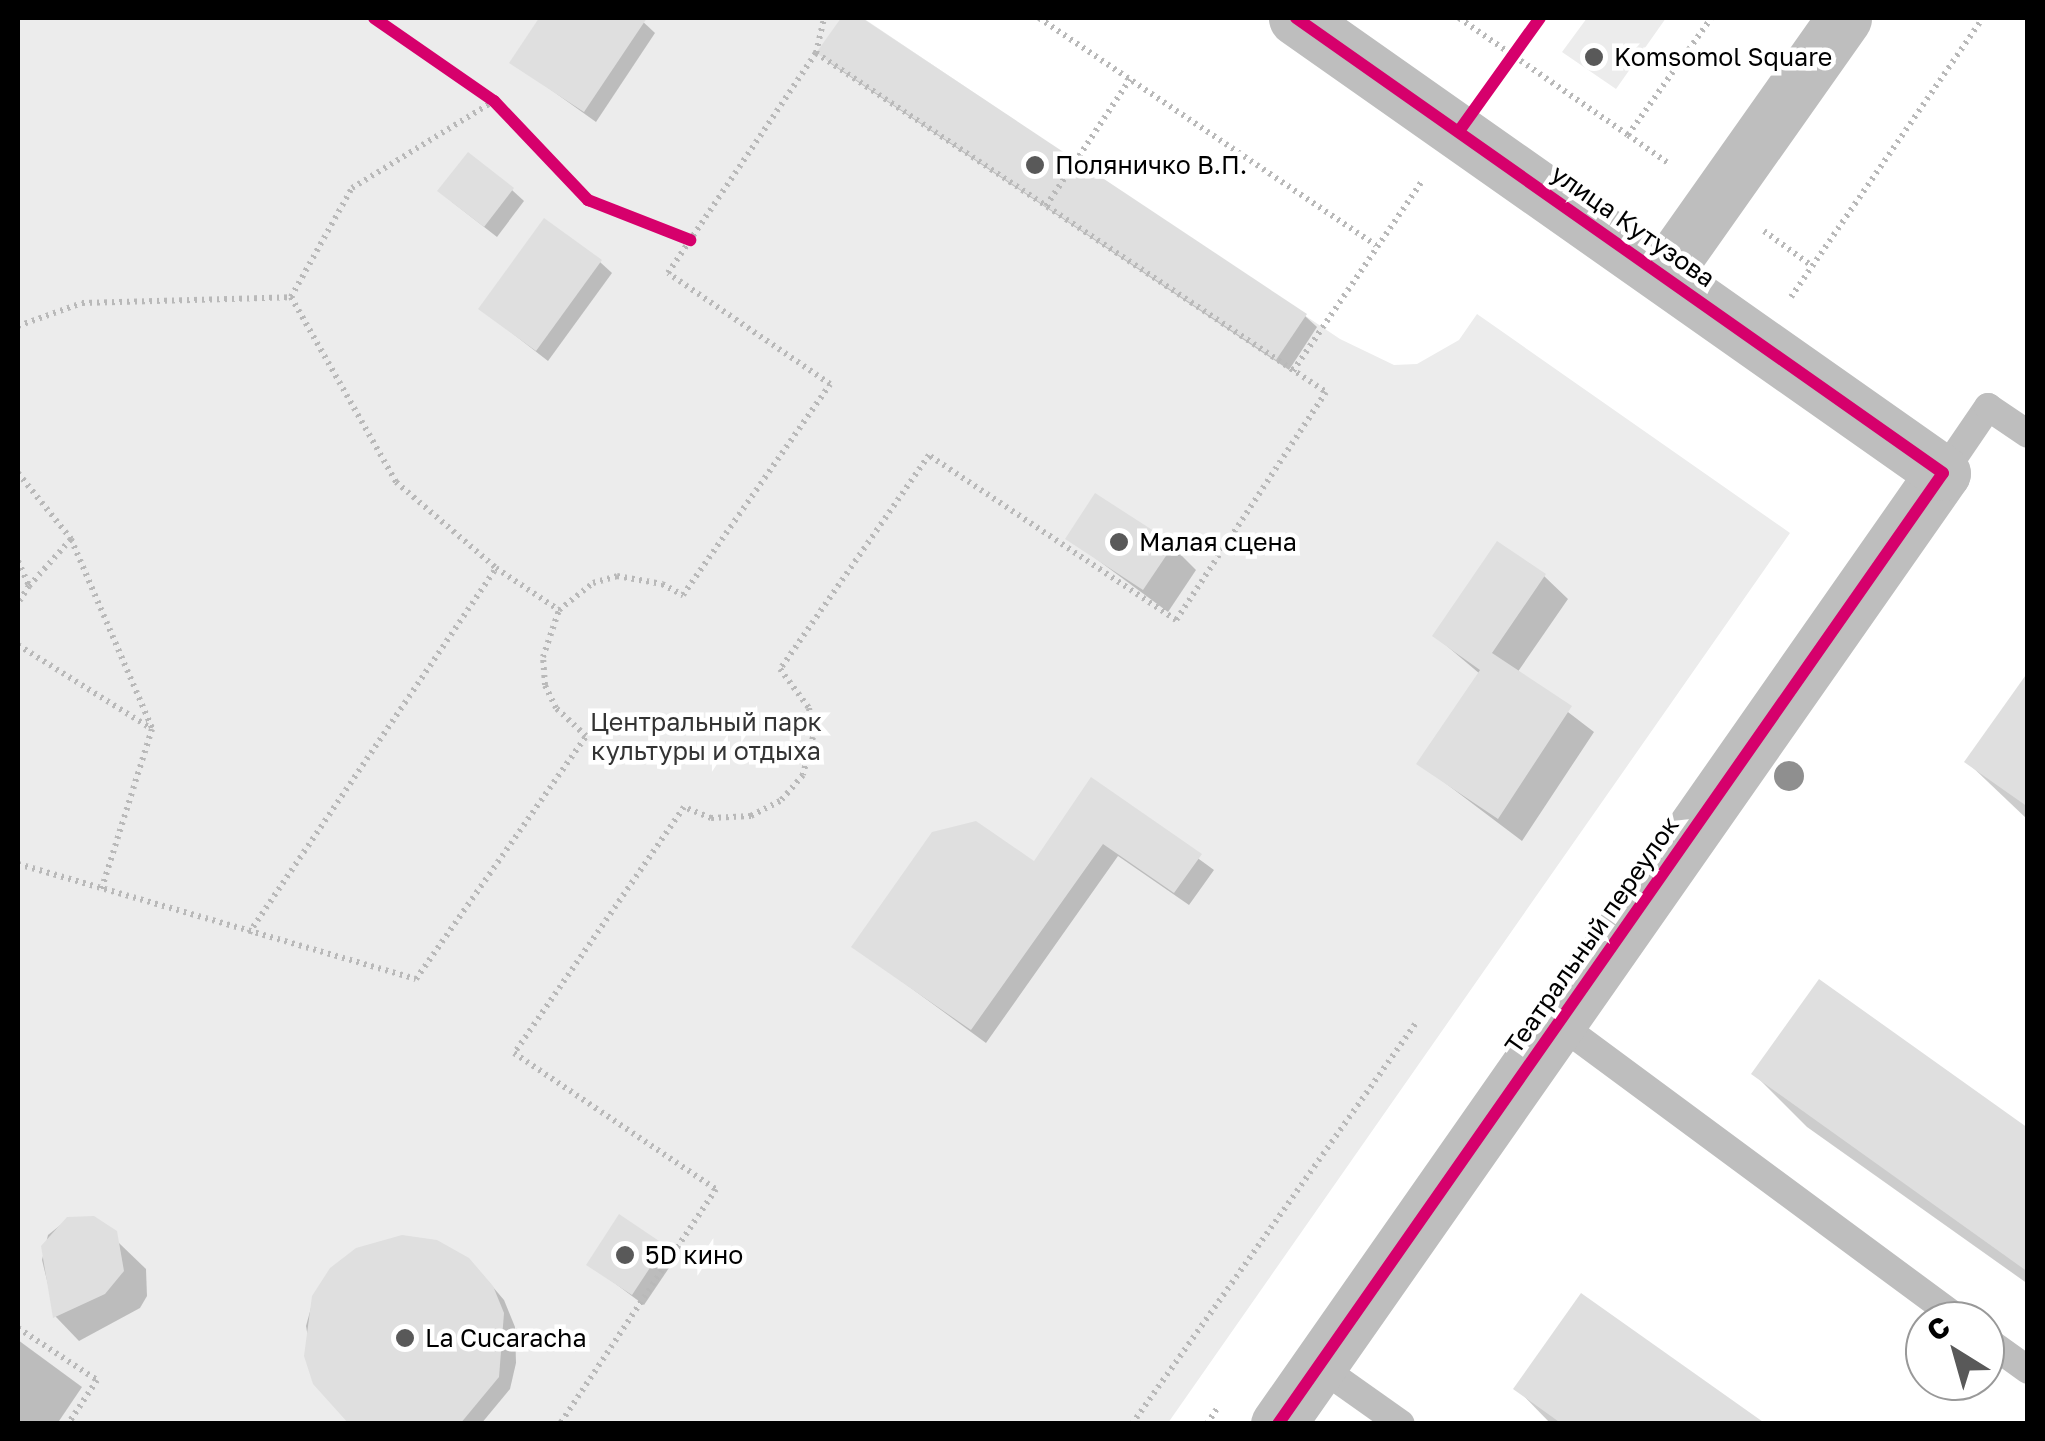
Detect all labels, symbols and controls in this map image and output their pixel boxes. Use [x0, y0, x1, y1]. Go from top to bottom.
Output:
place label: Komsomol Square [1614, 42, 1832, 72]
marker: Komsomol Square [1583, 46, 1605, 68]
place label: Поляничко В.П. [1055, 150, 1247, 180]
marker: Поляничко В.П. [1024, 154, 1046, 176]
street label: улица Кутузова [1545, 158, 1721, 294]
place label: Малая сцена [1139, 527, 1297, 557]
marker: Малая сцена [1108, 531, 1130, 553]
park label: Центральный парк культуры и отдыха [590, 708, 822, 767]
street label: Театральный переулок [1499, 811, 1685, 1059]
place label: 5D кино [645, 1240, 743, 1270]
marker: 5D кино [614, 1244, 636, 1266]
north arrow [1905, 1301, 2005, 1401]
text: С [1920, 1309, 1956, 1347]
place label: La Cucaracha [425, 1323, 586, 1353]
marker: La Cucaracha [394, 1327, 416, 1349]

